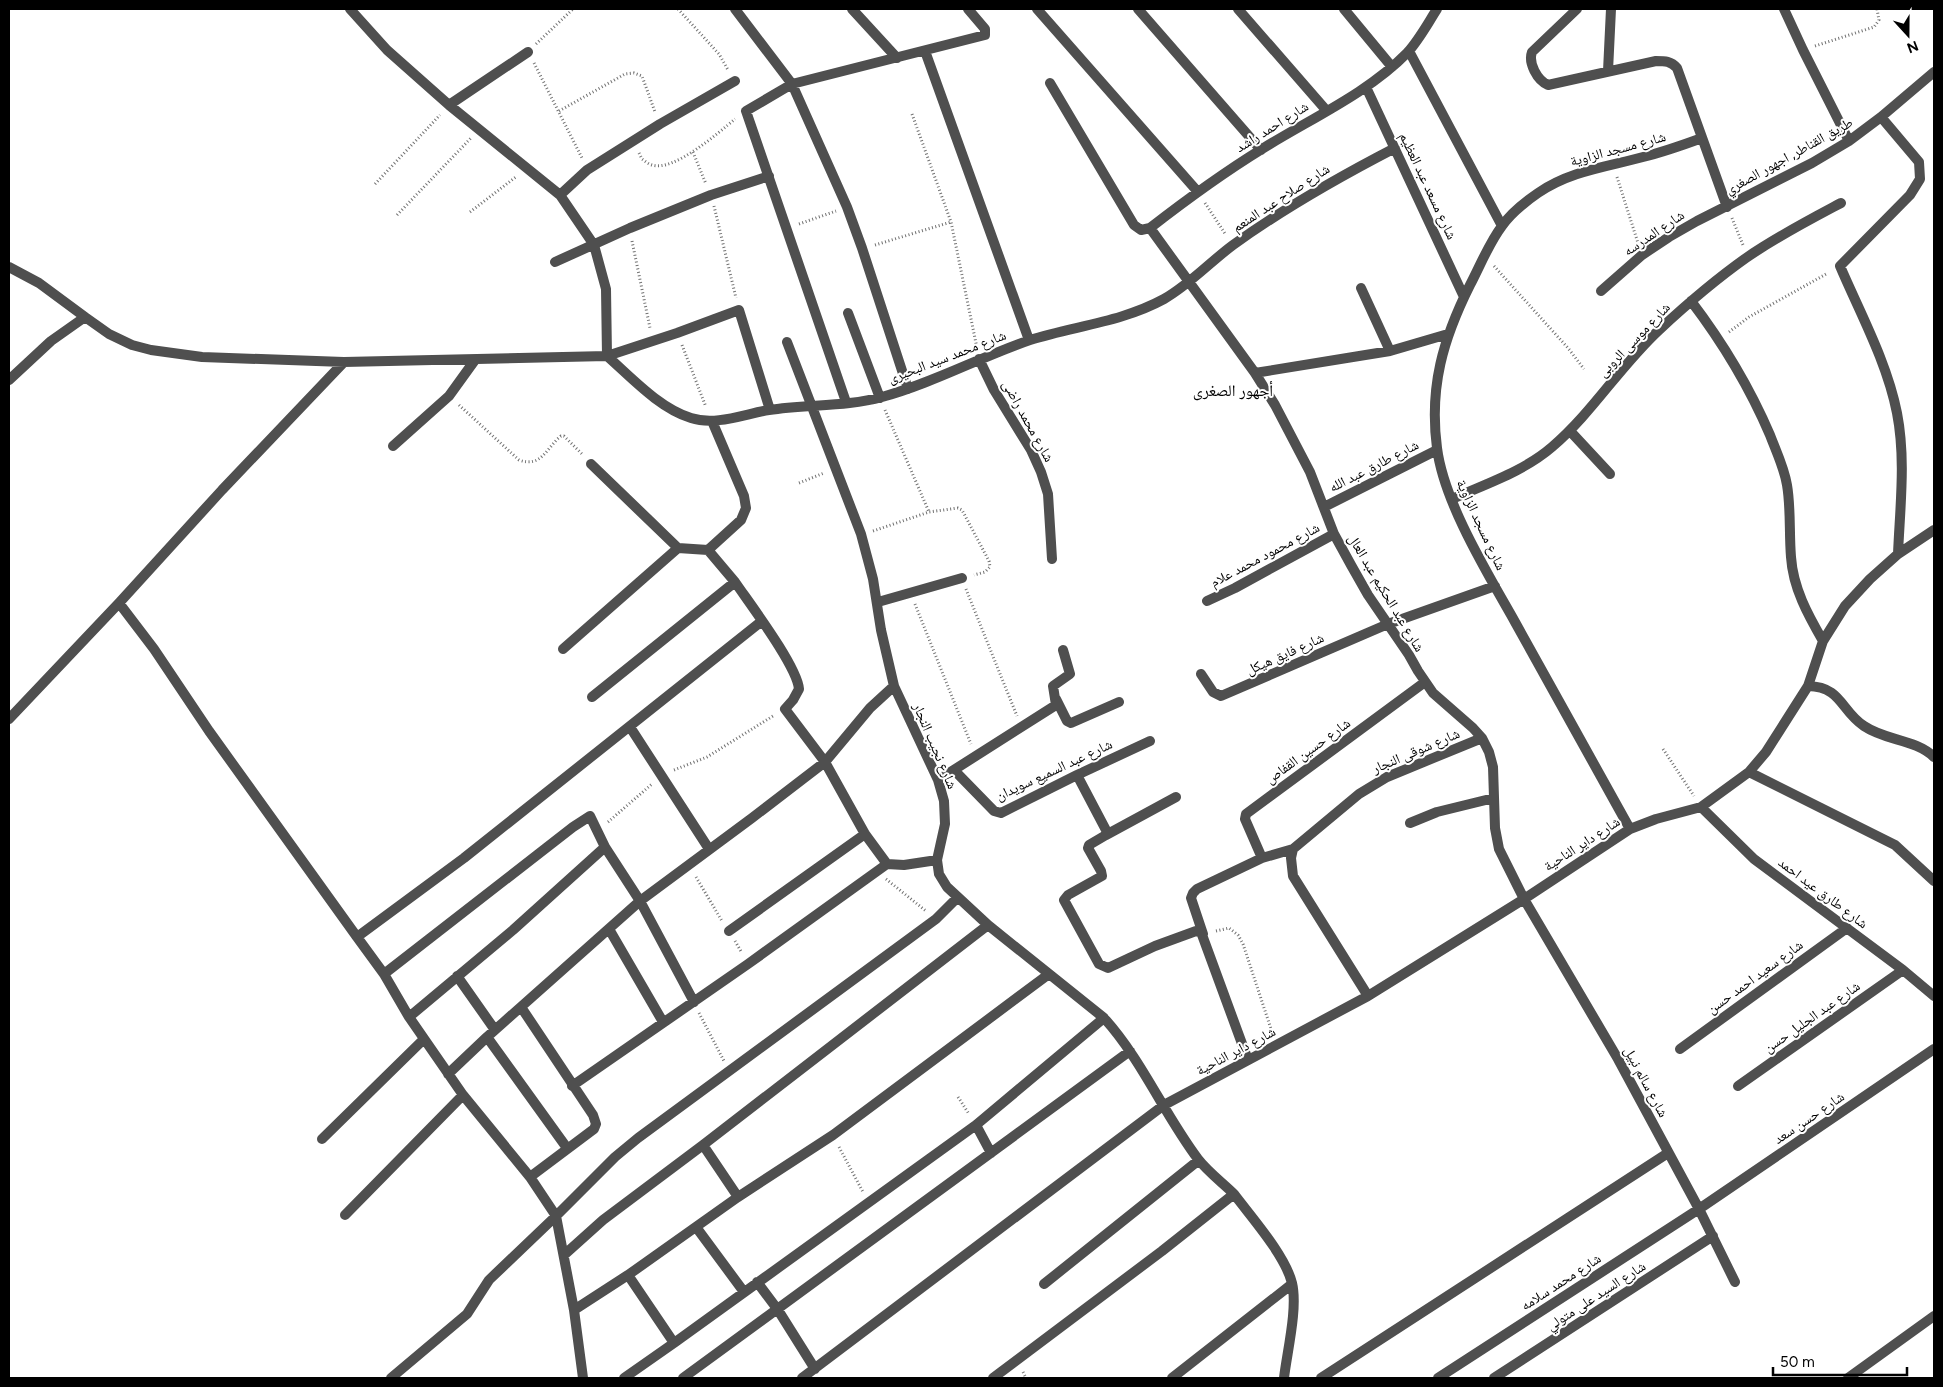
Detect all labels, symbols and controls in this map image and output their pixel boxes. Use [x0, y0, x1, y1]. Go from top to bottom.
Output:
north arrow [1883, 10, 1933, 60]
text: N [1904, 37, 1921, 57]
street label: شارع احمد راشد [1232, 98, 1312, 157]
street label: طريق القناطر, اجهور الصغري [1722, 114, 1857, 200]
street label: شارع مسجد الزاوية [1568, 128, 1668, 171]
street label: شارع مسعد عبد العظيم [1395, 130, 1460, 243]
street label: شارع صلاح عبد المنعم [1229, 160, 1333, 237]
street label: شارع المدرسه [1620, 206, 1688, 260]
street label: شارع موسى الروبى [1594, 299, 1675, 382]
street label: شارع محمد سيد البحيرى [886, 327, 1009, 388]
street label: شارع محمد راضى [998, 377, 1057, 465]
district label: أجهور الصغرى [1193, 381, 1273, 401]
street label: شارع طارق عبد الله [1326, 436, 1422, 497]
street label: شارع مسجد الزاوية [1452, 477, 1509, 573]
street label: شارع محمود محمد علام [1207, 519, 1323, 592]
street label: شارع عبد الحكيم عبد العال [1343, 531, 1428, 656]
street label: شارع فايق هيكل [1243, 629, 1327, 680]
street label: شارع نجيب النجار [908, 699, 961, 792]
street label: شارع حسين القفاص [1262, 714, 1354, 788]
street label: شارع شوقى النجار [1369, 725, 1463, 778]
street label: شارع عبد السميع سويدان [993, 736, 1115, 805]
street label: شارع داير الناحية [1541, 813, 1624, 876]
street label: شارع طارق عيد احمد [1774, 854, 1871, 933]
street label: شارع سعيد احمد حسن [1704, 936, 1807, 1018]
street label: شارع عبد الجليل حسن [1761, 977, 1864, 1057]
street label: شارع داير الناحية [1193, 1023, 1279, 1080]
street label: شارع سالم نبيل [1619, 1044, 1672, 1121]
street label: شارع حسن سعد [1770, 1088, 1848, 1149]
street label: شارع محمد سلامه [1518, 1250, 1605, 1315]
street label: شارع السيد على متولي [1543, 1258, 1650, 1337]
scale bar [1773, 1344, 1907, 1376]
text: 50 m [1780, 1353, 1815, 1371]

